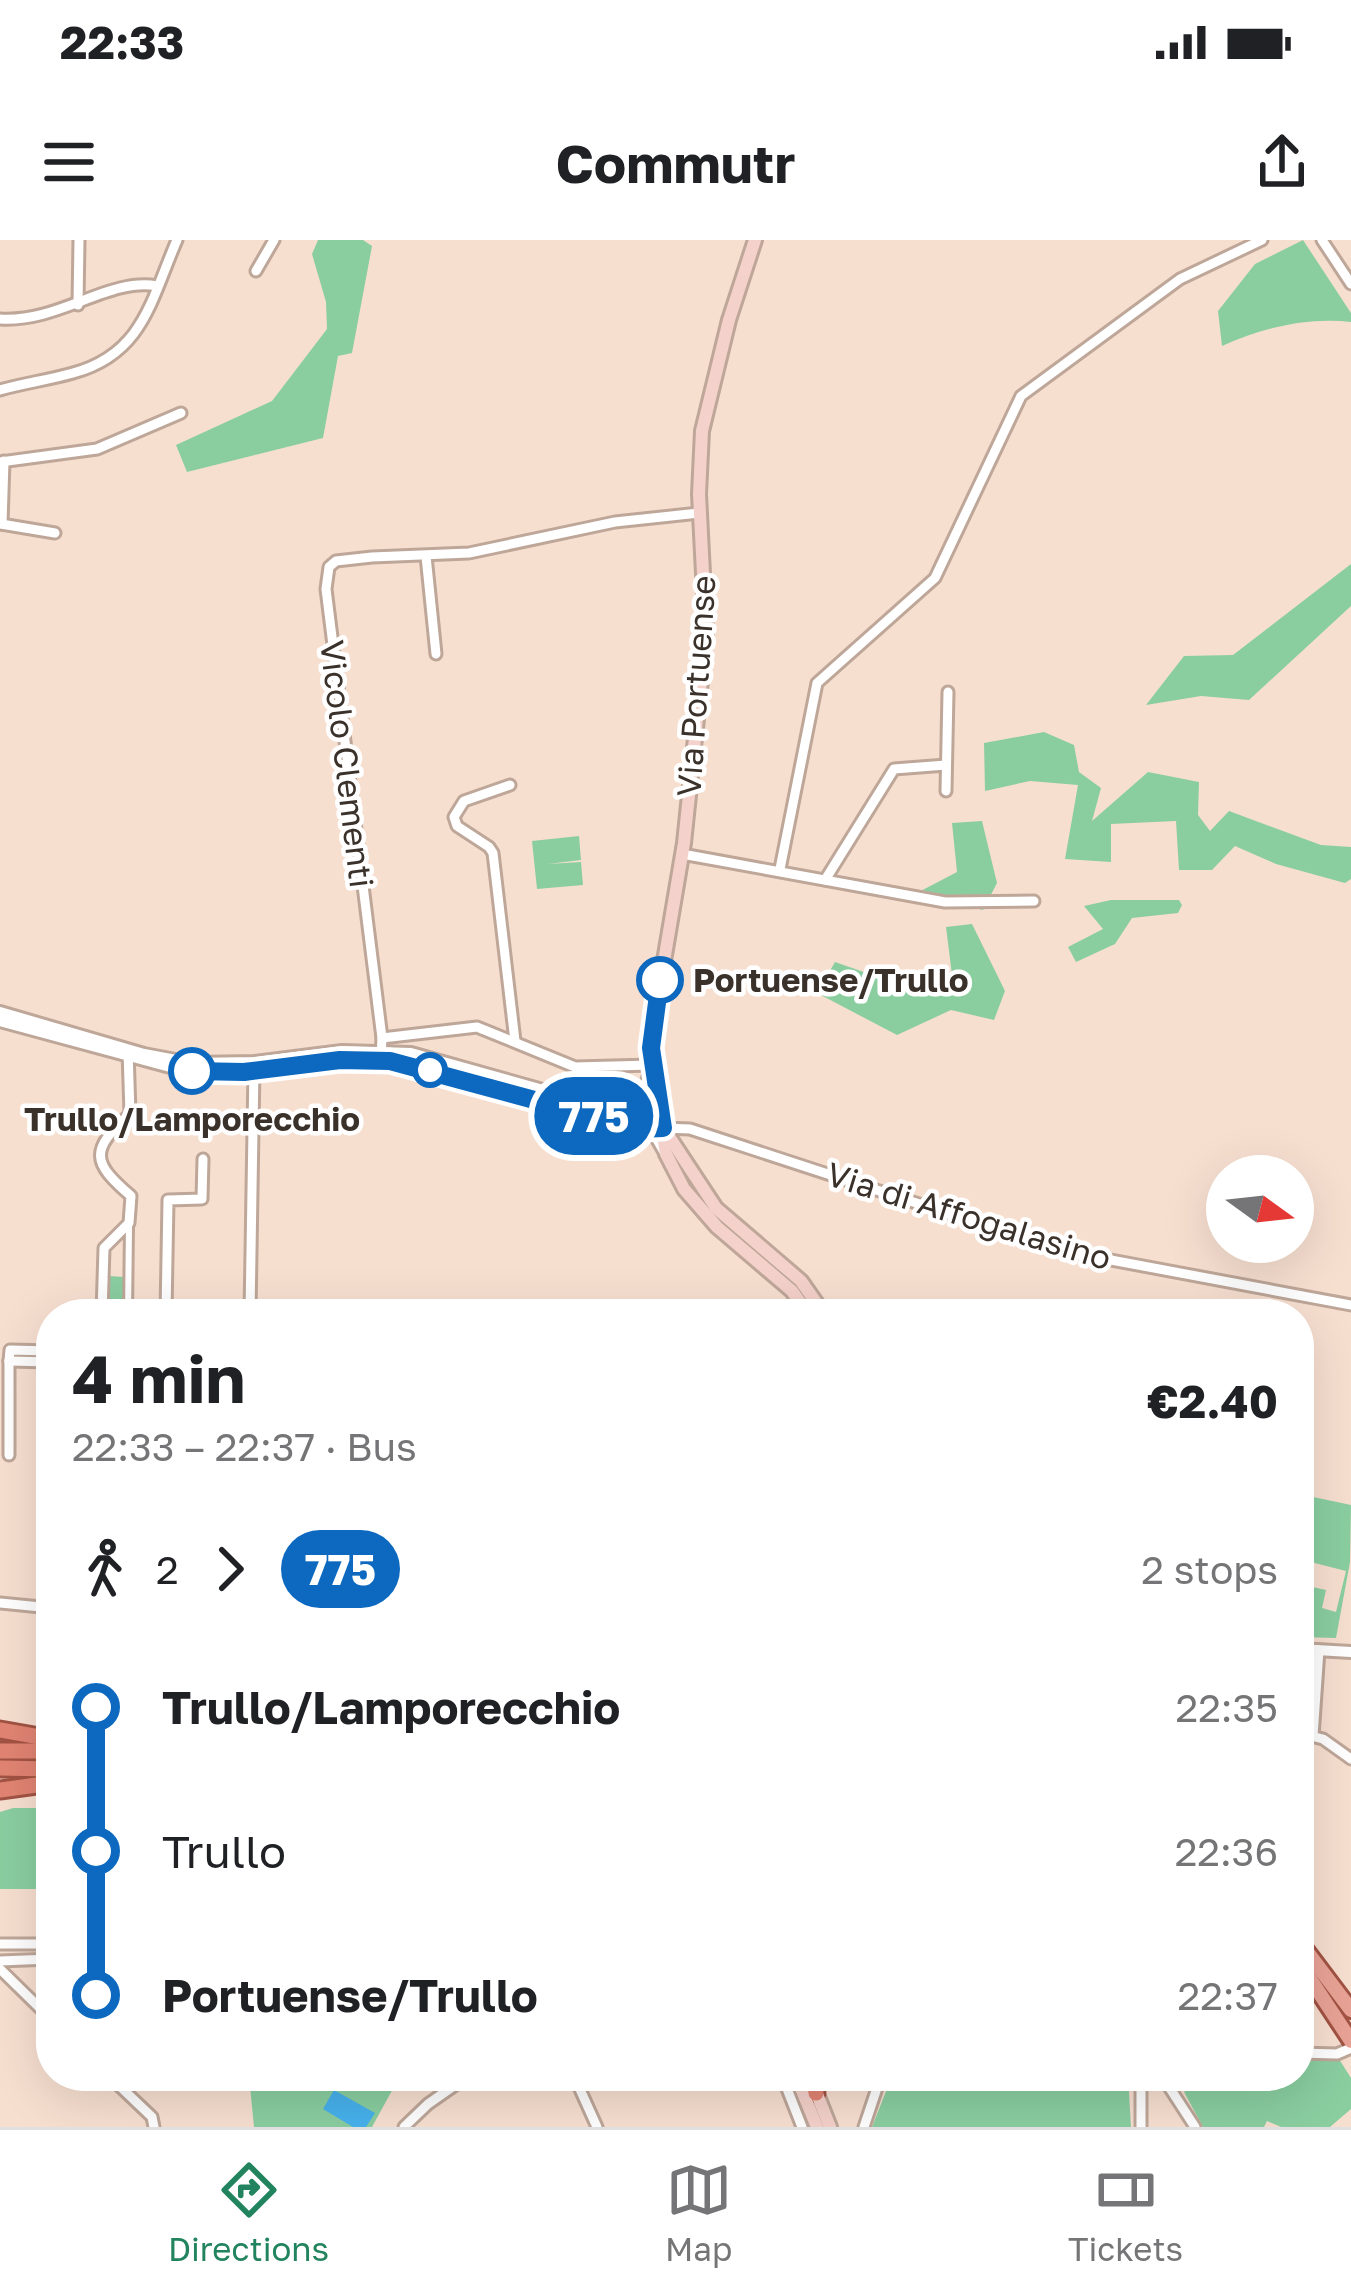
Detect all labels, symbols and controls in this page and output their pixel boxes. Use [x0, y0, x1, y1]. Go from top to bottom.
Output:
text: 22:33 [60, 15, 184, 69]
icon: menu [36, 129, 102, 195]
icon: share [1249, 129, 1315, 195]
text: Commutr [555, 130, 796, 195]
street label: Via Portuense [668, 574, 723, 798]
street label: Vicolo Clementi [313, 638, 382, 890]
marker: Portuense/Trullo [638, 958, 682, 1002]
place label: Portuense/Trullo [693, 960, 969, 999]
marker: Trullo/Lamporecchio [170, 1049, 214, 1093]
unlabelled marker [414, 1054, 446, 1086]
line badge: 775 [525, 1077, 663, 1155]
text: 775 [558, 1091, 630, 1141]
place label: Trullo/Lamporecchio [24, 1099, 360, 1138]
street label: Via di Affogalasino [822, 1154, 1116, 1277]
north arrow [1206, 1155, 1314, 1263]
map controls [1206, 1155, 1314, 1263]
text: 4 min [72, 1338, 246, 1418]
text: €2.40 [1147, 1374, 1278, 1428]
text: 22:33 – 22:37 · Bus [72, 1423, 417, 1470]
icon: walk [72, 1536, 138, 1602]
icon: forward [197, 1536, 263, 1602]
text: 775 [305, 1544, 376, 1594]
text: 2 [156, 1546, 179, 1593]
text: 2 stops [1141, 1546, 1278, 1593]
text: Trullo/Lamporecchio [162, 1680, 620, 1734]
text: 22:35 [1176, 1684, 1278, 1731]
text: Trullo [162, 1824, 286, 1878]
text: 22:36 [1175, 1828, 1278, 1875]
text: Portuense/Trullo [162, 1968, 538, 2022]
text: 22:37 [1178, 1972, 1278, 2019]
tab: Directions [168, 2157, 329, 2268]
tab: Map [665, 2157, 732, 2268]
tab: Tickets [1068, 2157, 1183, 2268]

